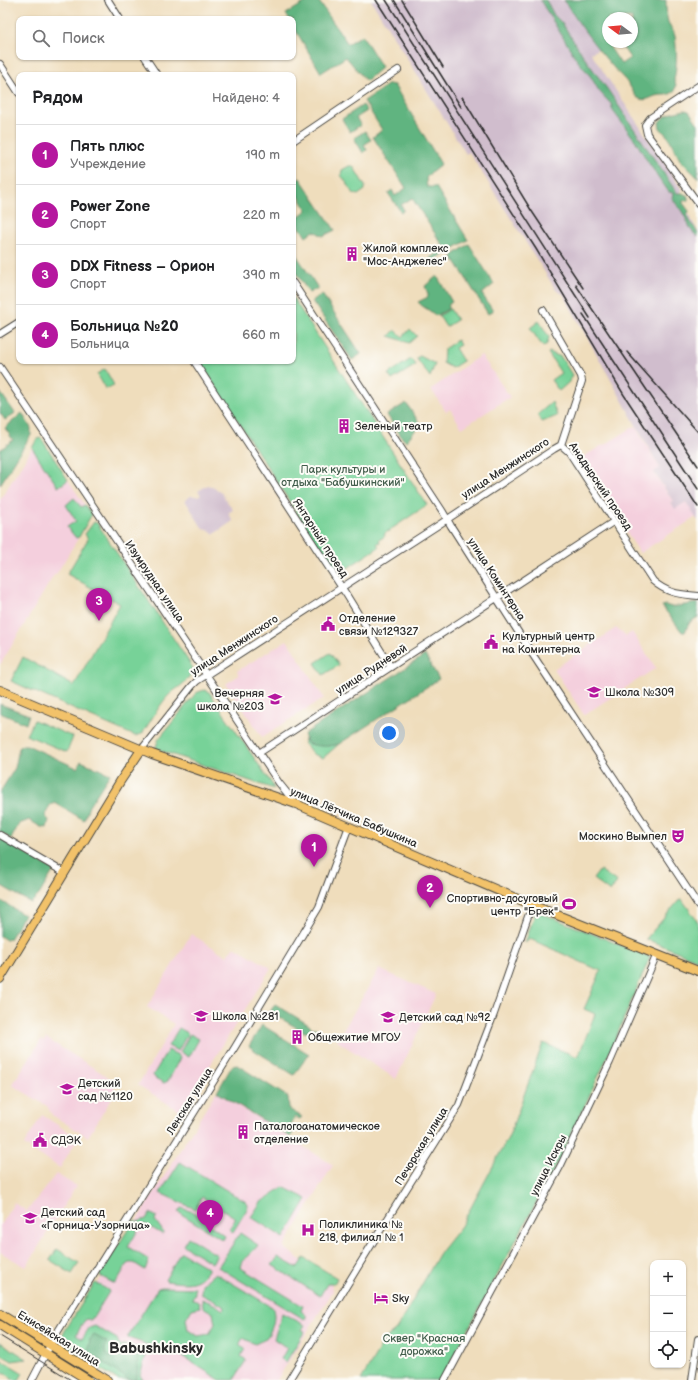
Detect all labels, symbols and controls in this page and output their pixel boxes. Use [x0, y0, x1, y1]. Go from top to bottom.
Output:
north arrow [602, 12, 638, 48]
search box [16, 16, 296, 60]
icon: search [30, 27, 52, 49]
text: Поиск [62, 29, 105, 48]
text: Рядом [32, 88, 83, 108]
text: Найдено: 4 [212, 90, 280, 106]
text: Пять плюс [70, 137, 145, 156]
text: 1 [42, 147, 48, 163]
text: 190 m [246, 147, 280, 163]
text: Учреждение [70, 156, 146, 172]
text: Power Zone [70, 197, 150, 216]
text: 2 [41, 207, 49, 223]
text: 220 m [243, 207, 280, 223]
text: Спорт [70, 216, 106, 232]
place label: Жилой комплекс "Мос-Анджелес" [363, 242, 449, 268]
building icon: Жилой комплекс "Мос-Анджелес" [344, 246, 360, 262]
text: DDX Fitness – Орион [70, 257, 215, 276]
text: 3 [41, 267, 49, 283]
text: 390 m [243, 267, 280, 283]
text: Спорт [70, 276, 106, 292]
text: Больница №20 [70, 317, 179, 336]
text: 4 [41, 327, 49, 343]
text: 660 m [242, 327, 280, 343]
text: Больница [70, 336, 129, 352]
building icon: Зеленый театр [336, 418, 352, 434]
place label: Зеленый театр [355, 420, 433, 433]
street label: улица Менжинского [459, 435, 552, 502]
street label: Анадырский проезд [566, 439, 635, 533]
park label: Парк культуры и отдыха "Бабушкинский" [281, 463, 405, 489]
street label: Янтарный проезд [290, 496, 351, 580]
street label: улица Коминтерна [465, 535, 528, 623]
street label: Изумрудная улица [122, 538, 187, 625]
pin: 3 [86, 588, 112, 621]
street label: улица Менжинского [188, 612, 281, 679]
place label: Отделение связи №129327 [339, 612, 419, 638]
public building icon: Отделение связи №129327 [320, 616, 336, 632]
place label: Культурный центр на Коминтерна [502, 630, 596, 656]
public building icon: Культурный центр на Коминтерна [483, 634, 499, 650]
street label: улица Рудневой [333, 642, 409, 697]
school or university icon: Школа №309 [586, 684, 602, 700]
place label: Школа №309 [605, 686, 674, 699]
place label: Вечерняя школа №203 [197, 687, 264, 713]
school or university icon: Вечерняя школа №203 [267, 691, 283, 707]
your location [379, 723, 399, 743]
street label: улица Лётчика Бабушкина [288, 785, 420, 850]
theatre icon: Москино Вымпел [670, 828, 686, 844]
place label: Москино Вымпел [579, 830, 667, 843]
pin: 1 [301, 834, 327, 867]
pin: 2 [417, 875, 443, 908]
place label: Спортивно-досуговый центр "Брек" [447, 892, 558, 918]
sports icon: Спортивно-досуговый центр "Брек" [561, 896, 577, 912]
school or university icon: Школа №281 [193, 1008, 209, 1024]
school or university icon: Детский сад №92 [380, 1009, 396, 1025]
place label: Школа №281 [212, 1010, 279, 1023]
place label: Детский сад №92 [399, 1011, 491, 1024]
building icon: Общежитие МГОУ [289, 1029, 305, 1045]
place label: Общежитие МГОУ [308, 1031, 401, 1044]
street label: Ленская улица [163, 1065, 215, 1138]
place label: Детский сад №1120 [78, 1077, 133, 1103]
school or university icon: Детский сад №1120 [59, 1081, 75, 1097]
street label: Печорская улица [392, 1105, 451, 1187]
place label: Паталогоанатомическое отделение [254, 1120, 380, 1146]
building icon: Паталогоанатомическое отделение [235, 1124, 251, 1140]
public building icon: СДЭК [32, 1132, 48, 1148]
street label: улица Искры [527, 1132, 569, 1198]
place label: СДЭК [51, 1134, 82, 1147]
pin: 4 [197, 1200, 223, 1233]
place label: Детский сад «Горница-Узорница» [41, 1206, 150, 1232]
school or university icon: Детский сад «Горница-Узорница» [22, 1210, 38, 1226]
place label: Поликлиника № 218, филиал № 1 [319, 1218, 403, 1244]
hospital icon: Поликлиника № 218, филиал № 1 [300, 1222, 316, 1238]
map controls [650, 1260, 686, 1368]
button: + [650, 1260, 686, 1296]
hotel icon: Sky [373, 1290, 389, 1306]
place label: Sky [392, 1292, 409, 1305]
button: − [650, 1296, 686, 1332]
street label: Енисейская улица [15, 1308, 103, 1369]
park label: Сквер "Красная дорожка" [383, 1332, 465, 1358]
button: locate [650, 1332, 686, 1368]
district label: Babushkinsky [109, 1339, 203, 1358]

